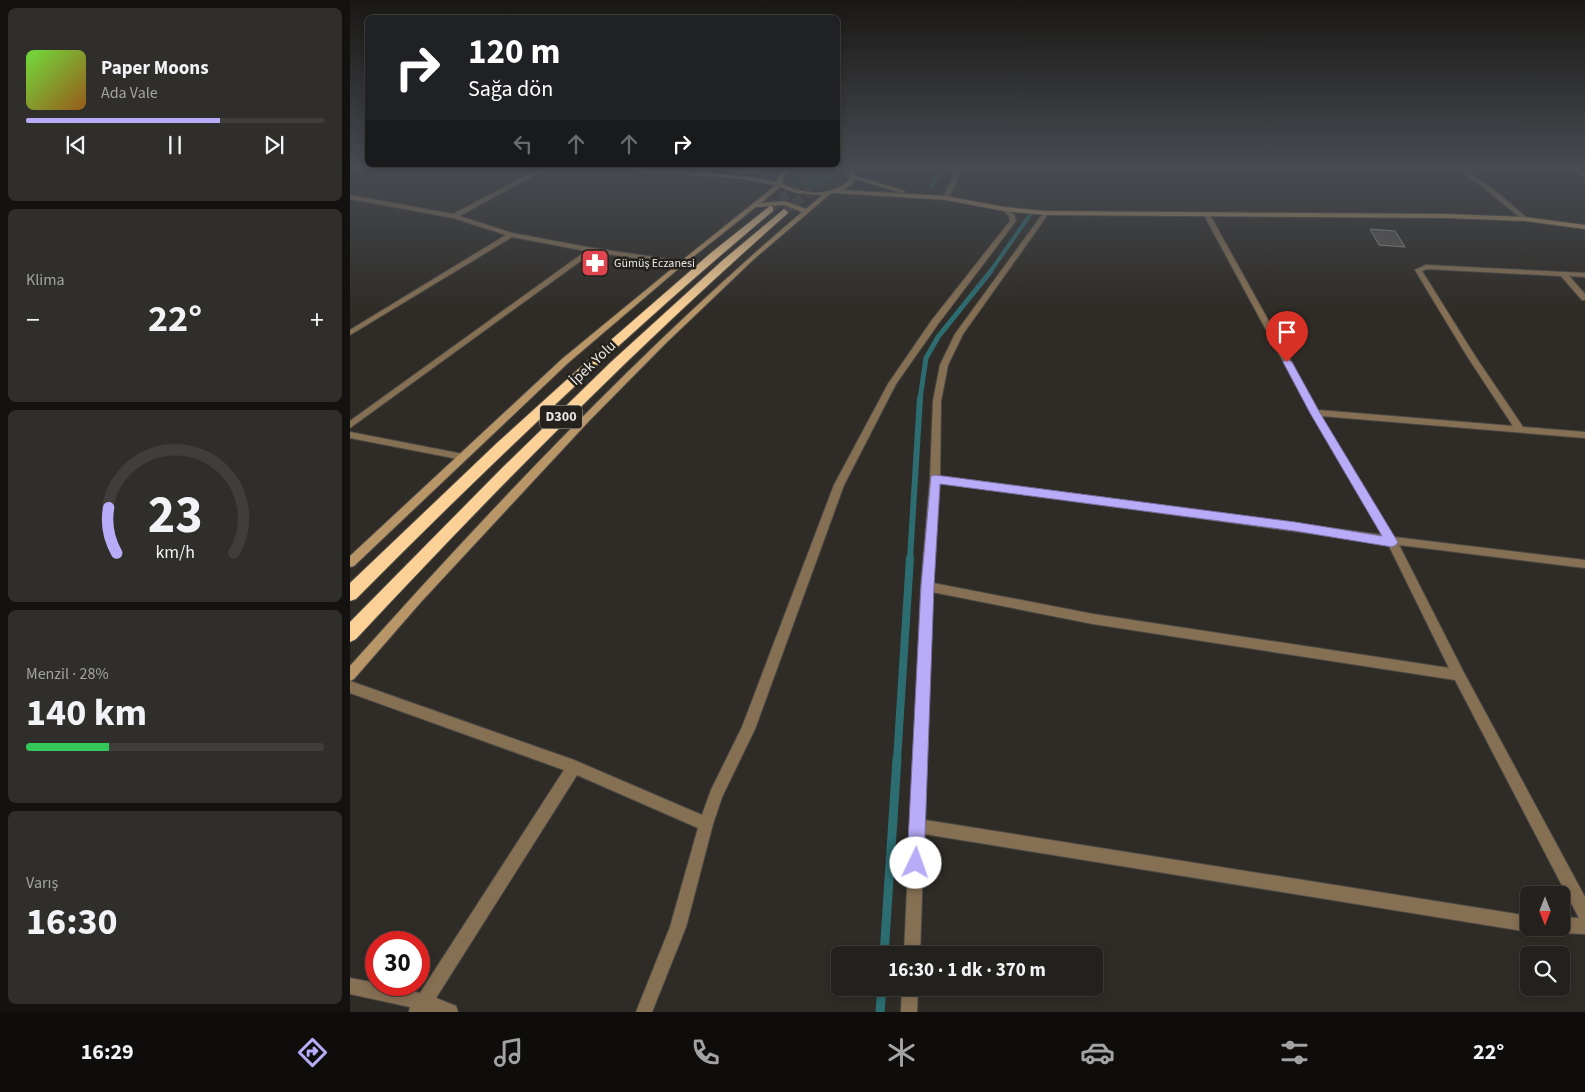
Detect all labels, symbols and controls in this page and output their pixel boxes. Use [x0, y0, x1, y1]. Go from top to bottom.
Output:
text: 120 m [468, 27, 560, 77]
icon: right [385, 35, 450, 100]
text: Paper Moons [101, 55, 209, 82]
text: Sağa dön [468, 73, 553, 105]
text: Ada Vale [101, 82, 158, 104]
icon: left [509, 130, 537, 158]
icon: ahead [562, 130, 590, 158]
icon: ahead [615, 130, 643, 158]
icon: right [668, 130, 696, 158]
icon: previous [62, 131, 90, 159]
icon: pause [161, 131, 189, 159]
icon: next [260, 131, 288, 159]
pharmacy icon: Gümüş Eczanesi [580, 248, 610, 278]
place label: Gümüş Eczanesi [614, 255, 695, 272]
text: Klima [26, 269, 65, 291]
text: 22° [148, 292, 202, 346]
text: − [26, 300, 40, 340]
text: + [310, 300, 324, 340]
pin [1266, 311, 1308, 362]
icon: arrive [1273, 318, 1301, 346]
street label: İpek Yolu [565, 336, 621, 390]
road number: D300 [540, 406, 582, 428]
text: 23 [148, 479, 202, 553]
text: km/h [155, 540, 195, 565]
text: Menzil · 28% [26, 663, 109, 685]
text: 140 km [26, 686, 147, 740]
position arrow [889, 836, 941, 888]
text: Varış [26, 872, 58, 894]
north arrow [1520, 886, 1570, 936]
map controls [1520, 886, 1570, 996]
text: 16:30 [26, 895, 118, 949]
speed limit sign: 30 [365, 931, 430, 996]
button: search [1520, 946, 1570, 996]
text: 16:30 · 1 dk · 370 m [888, 957, 1046, 984]
icon: directions [295, 1035, 330, 1070]
icon: music [491, 1035, 526, 1070]
icon: phone [688, 1035, 723, 1070]
icon: climate [884, 1035, 919, 1070]
icon: car [1080, 1035, 1115, 1070]
icon: filters [1277, 1035, 1312, 1070]
text: 16:29 [81, 1036, 134, 1068]
text: 22° [1473, 1036, 1504, 1068]

